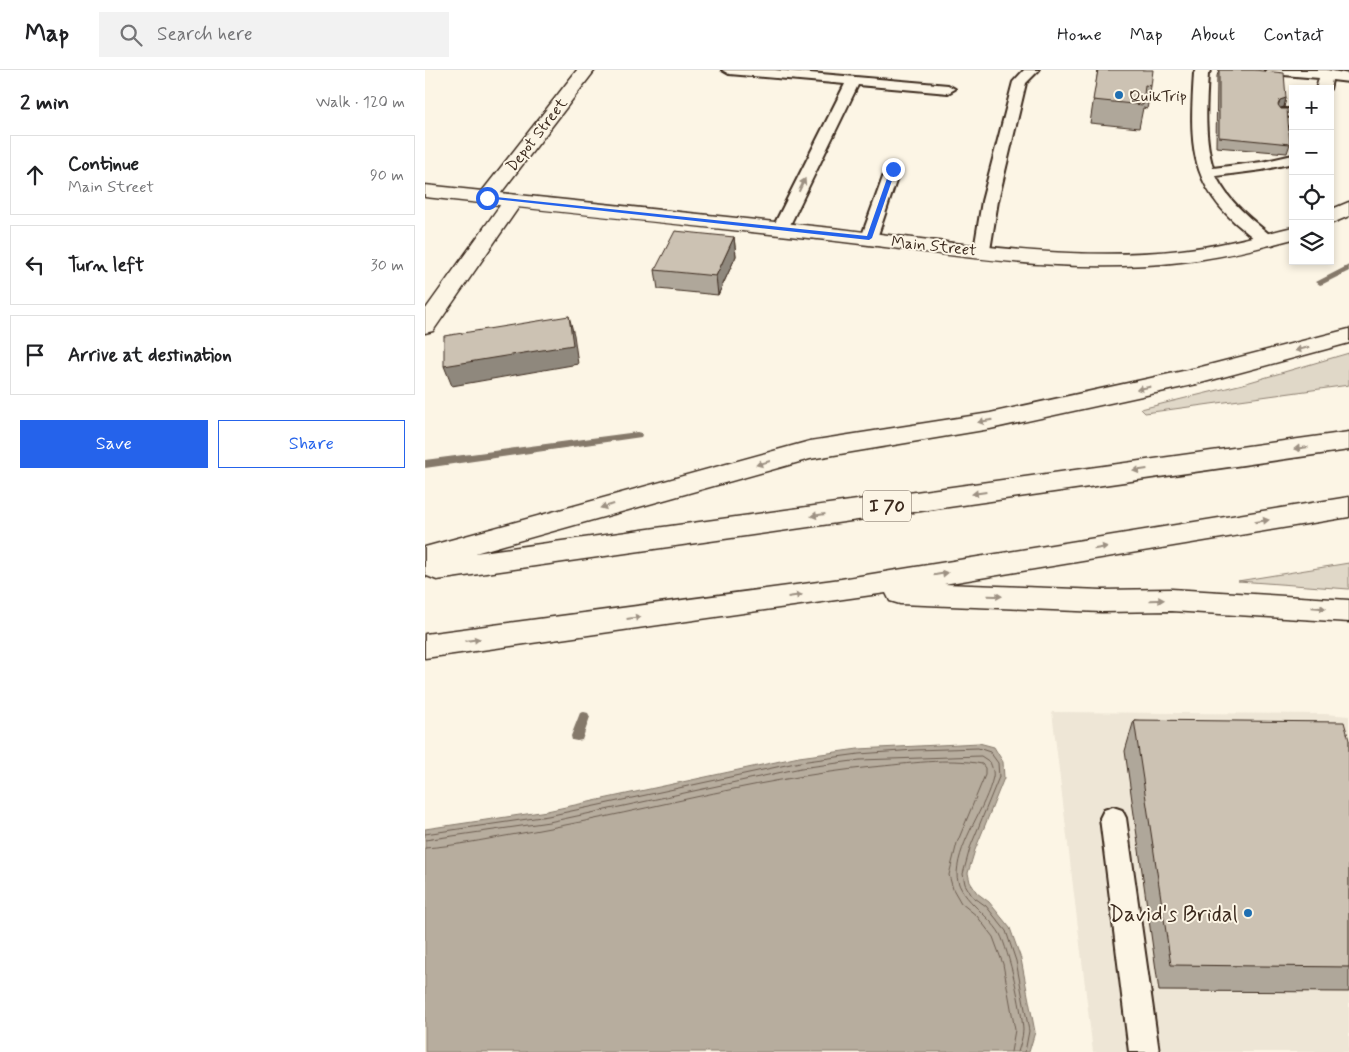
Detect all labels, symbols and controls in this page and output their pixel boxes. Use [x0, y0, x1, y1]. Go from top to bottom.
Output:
search box [99, 12, 449, 57]
text: Map [25, 19, 69, 50]
icon: search [117, 21, 145, 49]
text: Search here [157, 22, 253, 47]
text: Home [1057, 23, 1102, 47]
text: Map [1130, 23, 1163, 47]
text: About [1191, 23, 1235, 47]
text: Contact [1263, 23, 1324, 47]
map controls [1289, 85, 1334, 265]
button: + [1289, 85, 1334, 130]
place label: QuikTrip [1129, 86, 1187, 107]
text: 2 min [20, 89, 69, 117]
marker: QuikTrip [1113, 89, 1125, 101]
text: Walk · 120 m [316, 92, 405, 113]
street label: Depot Street [502, 93, 573, 176]
button: − [1289, 130, 1334, 175]
text: Continue [68, 152, 139, 177]
route end [882, 158, 905, 181]
icon: ahead [21, 161, 49, 189]
text: 90 m [370, 165, 404, 186]
button: locate [1289, 175, 1334, 220]
text: Main Street [68, 177, 154, 198]
one-way arrow [798, 178, 806, 192]
route start [476, 187, 499, 210]
button: layers [1289, 220, 1334, 265]
street label: Main Street [890, 232, 978, 261]
icon: left [21, 251, 49, 279]
text: Turn left [68, 253, 144, 278]
text: 30 m [371, 255, 404, 276]
icon: arrive [21, 341, 49, 369]
text: Arrive at destination [68, 343, 232, 368]
one-way arrow [1294, 345, 1309, 353]
one-way arrow [1136, 384, 1152, 392]
one-way arrow [977, 418, 993, 426]
button: Save [20, 420, 208, 468]
button: Share [218, 420, 405, 468]
one-way arrow [1292, 444, 1308, 452]
one-way arrow [756, 459, 771, 467]
one-way arrow [1131, 467, 1147, 475]
one-way arrow [971, 489, 987, 497]
road number: I 70 [863, 491, 911, 522]
one-way arrow [599, 503, 614, 511]
one-way arrow [810, 512, 826, 520]
one-way arrow [1254, 517, 1270, 525]
one-way arrow [1094, 543, 1110, 551]
one-way arrow [933, 569, 949, 577]
one-way arrow [788, 592, 804, 600]
one-way arrow [987, 593, 1003, 601]
one-way arrow [1149, 596, 1165, 604]
one-way arrow [1312, 604, 1328, 612]
one-way arrow [627, 614, 643, 622]
one-way arrow [466, 636, 482, 644]
place label: David's Bridal [1109, 901, 1238, 929]
marker: David's Bridal [1242, 907, 1254, 919]

